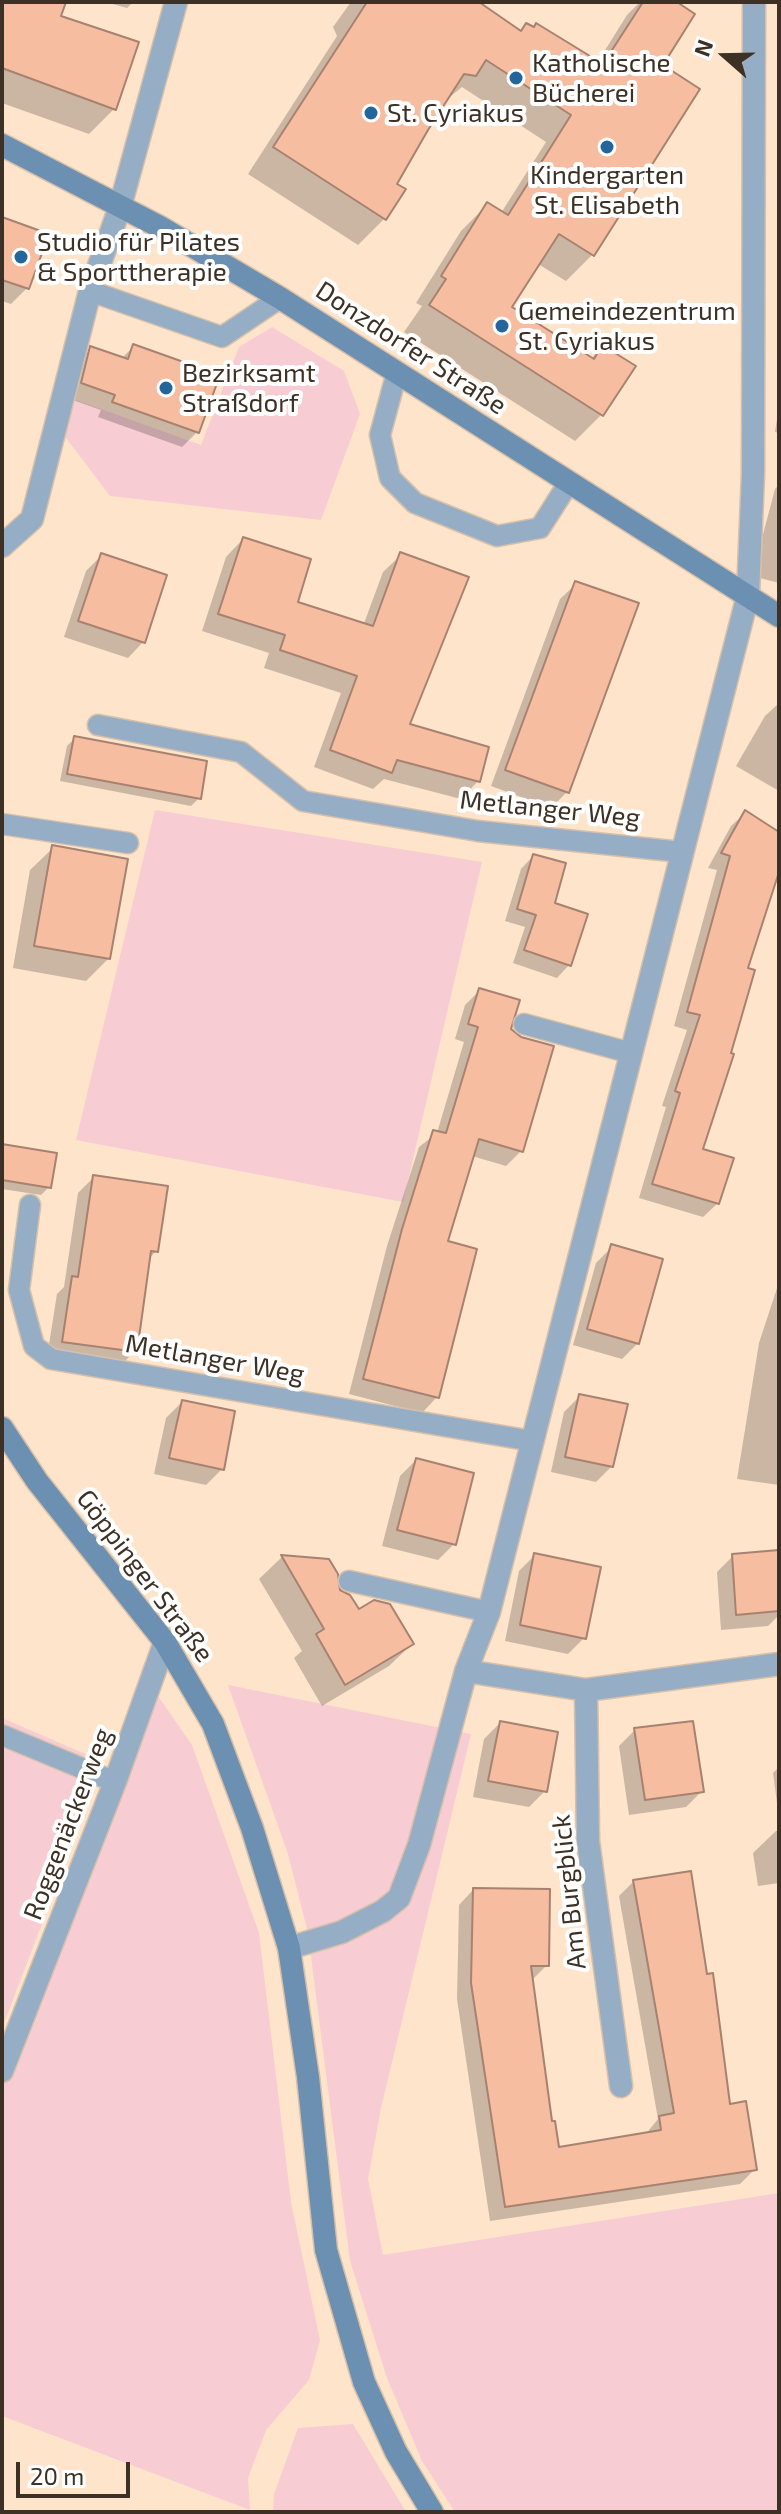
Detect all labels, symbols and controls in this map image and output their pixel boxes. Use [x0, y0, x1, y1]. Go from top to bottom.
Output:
north arrow [685, 16, 765, 96]
text: N [688, 36, 717, 60]
place label: Katholische Bücherei [532, 47, 671, 108]
marker: Katholische Bücherei [507, 69, 525, 87]
place label: St. Cyriakus [387, 97, 524, 129]
marker: St. Cyriakus [362, 104, 380, 122]
marker: Kindergarten St. Elisabeth [598, 138, 616, 156]
place label: Kindergarten St. Elisabeth [530, 159, 684, 220]
place label: Studio für Pilates & Sporttherapie [37, 226, 240, 288]
marker: Studio für Pilates & Sporttherapie [12, 248, 30, 266]
street label: Donzdorfer Straße [310, 275, 512, 421]
place label: Gemeindezentrum St. Cyriakus [518, 295, 736, 356]
marker: Gemeindezentrum St. Cyriakus [493, 317, 511, 335]
place label: Bezirksamt Straßdorf [182, 357, 316, 418]
marker: Bezirksamt Straßdorf [157, 379, 175, 397]
street label: Metlanger Weg [458, 784, 642, 834]
street label: Metlanger Weg [123, 1328, 307, 1390]
street label: Göppinger Straße [70, 1484, 220, 1668]
street label: Roggenäckerweg [17, 1724, 119, 1924]
street label: Am Burgblick [545, 1813, 593, 1971]
scale bar [20, 2446, 134, 2496]
text: 20 m [30, 2461, 84, 2490]

